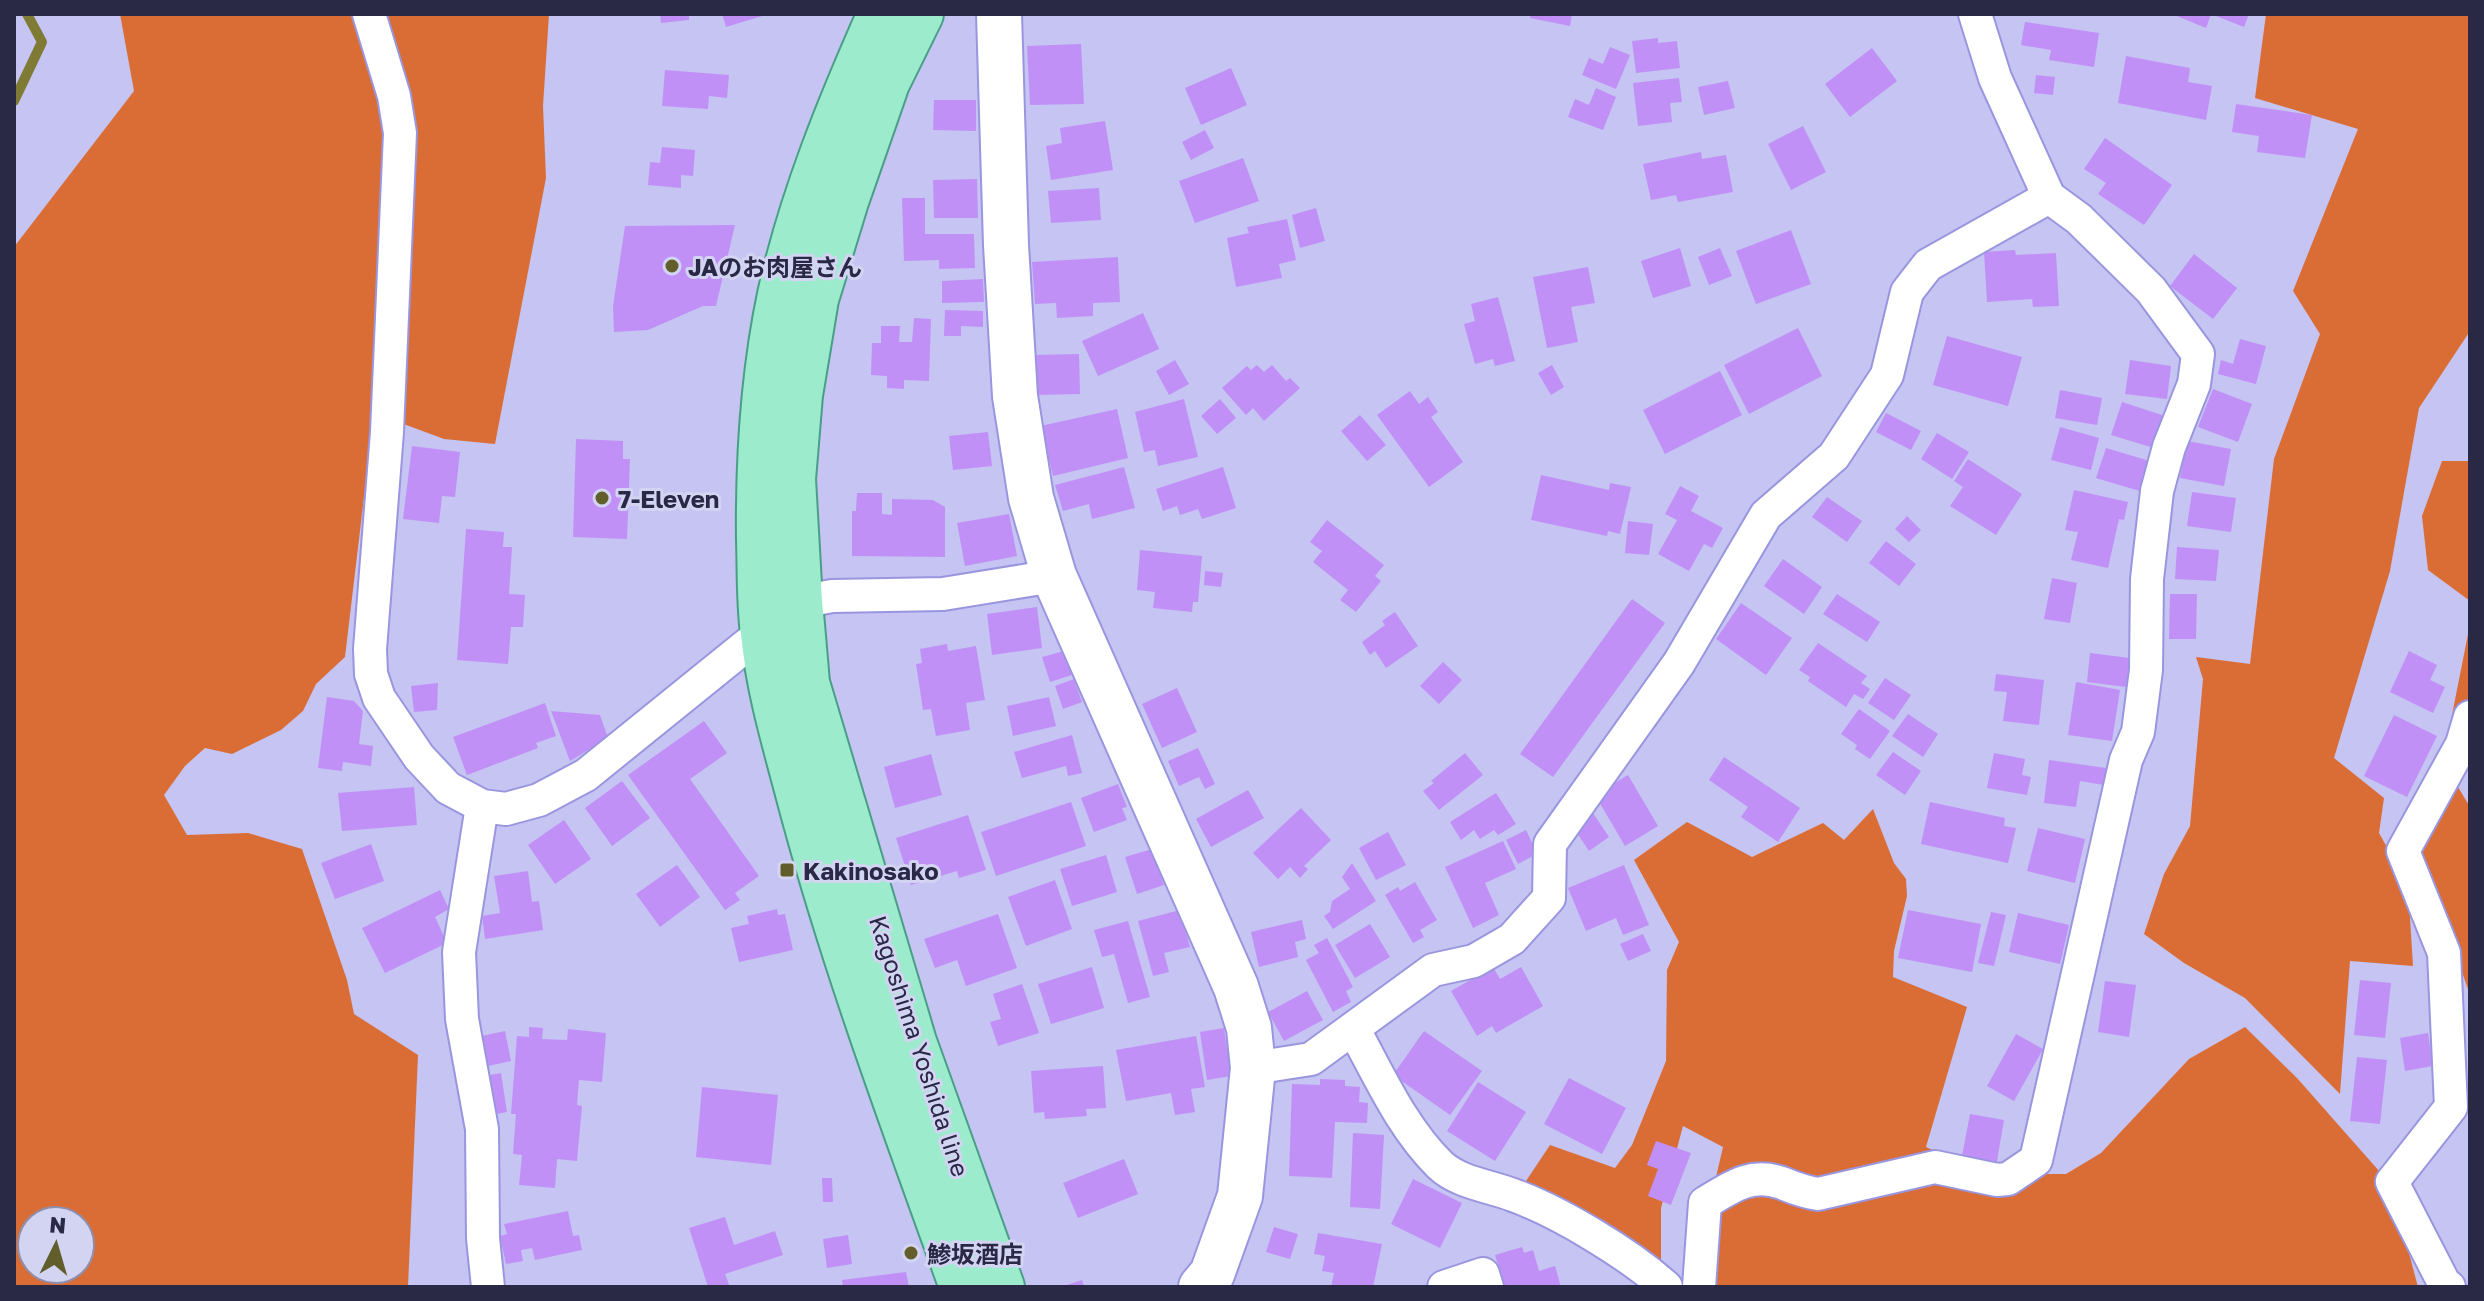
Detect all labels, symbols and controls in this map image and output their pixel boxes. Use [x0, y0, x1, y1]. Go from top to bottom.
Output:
place label: JAのお肉屋さん [688, 252, 862, 281]
marker: JAのお肉屋さん [663, 257, 681, 275]
place label: 7-Eleven [618, 484, 719, 513]
marker: 7-Eleven [593, 489, 611, 507]
place label: Kakinosako [803, 856, 939, 885]
marker: Kakinosako [778, 861, 796, 879]
street label: Kagoshima Yoshida line [864, 912, 976, 1180]
north arrow [16, 1205, 96, 1285]
text: N [48, 1210, 67, 1239]
place label: 鯵坂酒店 [927, 1239, 1023, 1268]
marker: 鯵坂酒店 [902, 1244, 920, 1262]

